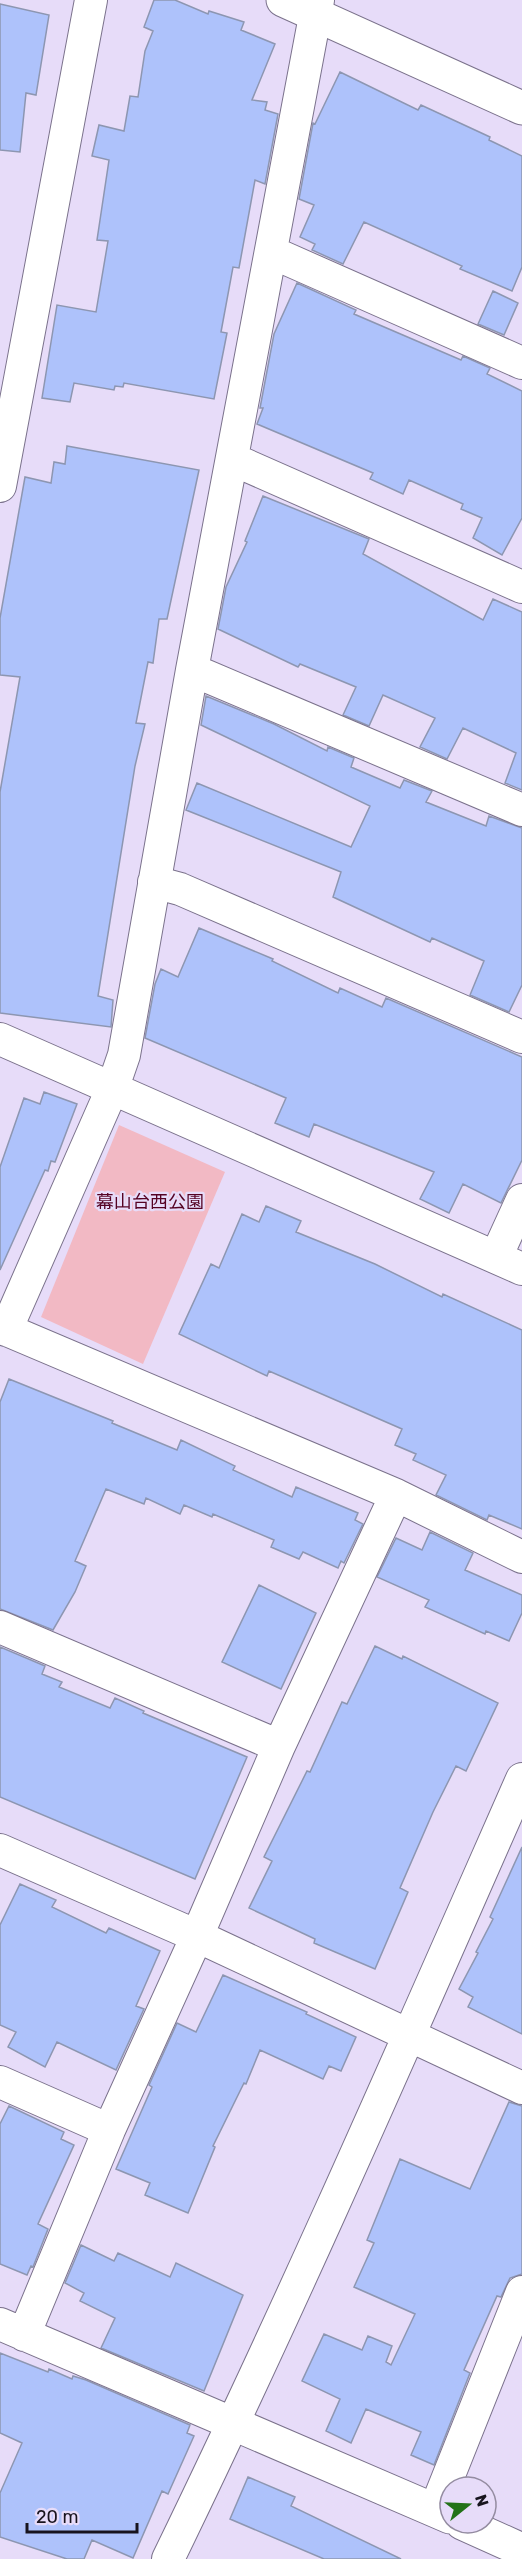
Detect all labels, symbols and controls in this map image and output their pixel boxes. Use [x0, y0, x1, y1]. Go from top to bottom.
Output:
park label: 幕山台西公園 [96, 1191, 204, 1213]
north arrow [438, 2475, 498, 2535]
text: N [471, 2492, 493, 2509]
scale bar [27, 2496, 136, 2534]
text: 20 m [36, 2506, 78, 2528]

